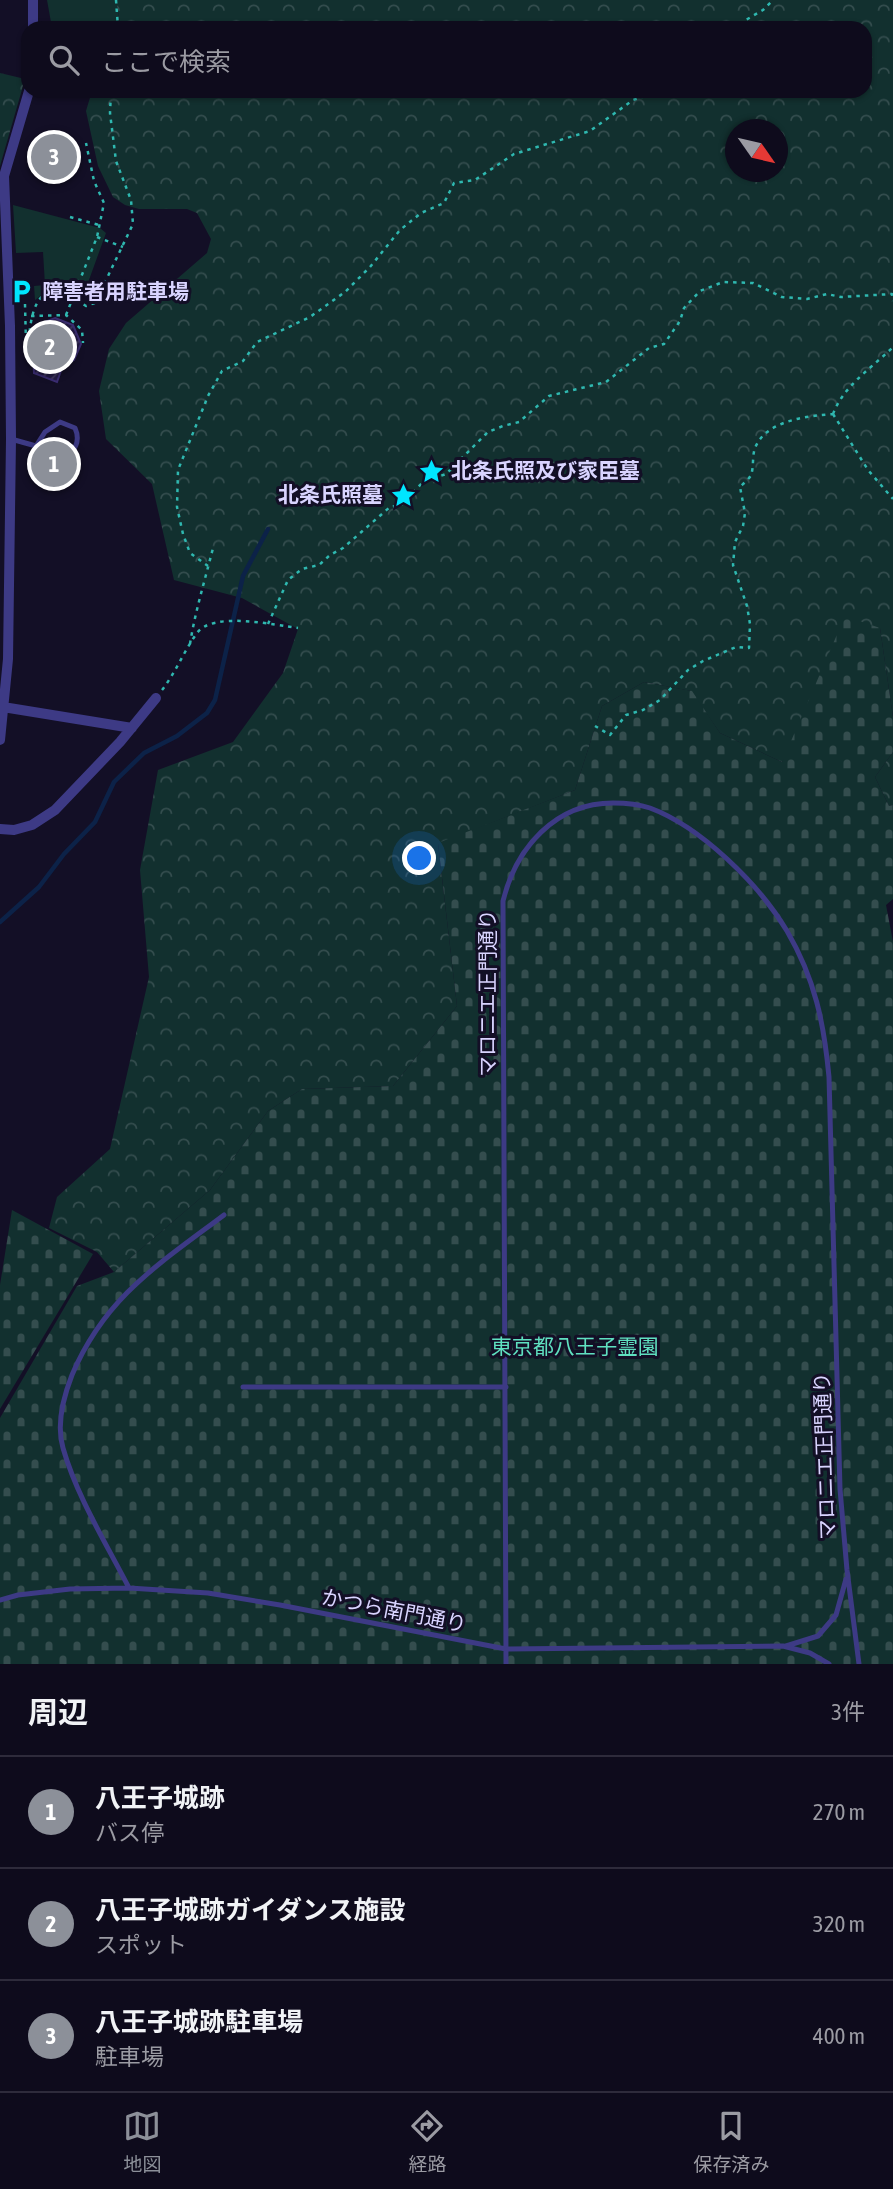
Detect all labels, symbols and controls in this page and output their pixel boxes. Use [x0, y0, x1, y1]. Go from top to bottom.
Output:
search box [21, 21, 872, 98]
icon: search [45, 41, 83, 79]
text: ここで検索 [101, 47, 231, 77]
north arrow [725, 119, 788, 182]
pin: 3 [31, 131, 77, 183]
parking icon: 障害者用駐車場 [8, 278, 36, 306]
place label: 障害者用駐車場 [42, 279, 189, 303]
pin: 2 [27, 321, 73, 373]
pin: 1 [31, 438, 77, 490]
place icon: 北条氏照及び家臣墓 [417, 457, 445, 485]
place label: 北条氏照及び家臣墓 [451, 458, 640, 482]
place icon: 北条氏照墓 [389, 481, 417, 509]
place label: 北条氏照墓 [278, 482, 383, 506]
your location [402, 841, 436, 875]
street label: マロニエ正門通り [475, 909, 499, 1077]
park label: 東京都八王子霊園 [491, 1334, 659, 1358]
street label: マロニエ正門通り [809, 1372, 839, 1540]
street label: かつら南門通り [320, 1584, 469, 1636]
text: 周辺 [28, 1695, 88, 1729]
text: 3件 [831, 1699, 865, 1725]
text: 八王子城跡 [95, 1783, 225, 1813]
text: 1 [46, 1799, 56, 1825]
text: 270 m [813, 1799, 865, 1825]
text: バス停 [95, 1820, 164, 1846]
text: 八王子城跡ガイダンス施設 [95, 1895, 405, 1925]
text: 2 [46, 1911, 56, 1937]
text: 320 m [813, 1911, 865, 1937]
text: スポット [95, 1932, 187, 1958]
text: 八王子城跡駐車場 [95, 2007, 303, 2037]
text: 3 [46, 2023, 56, 2049]
text: 400 m [813, 2023, 865, 2049]
text: 駐車場 [95, 2044, 164, 2070]
tab: 地図 [123, 2107, 162, 2176]
tab: 経路 [408, 2107, 447, 2176]
tab: 保存済み [693, 2107, 770, 2176]

